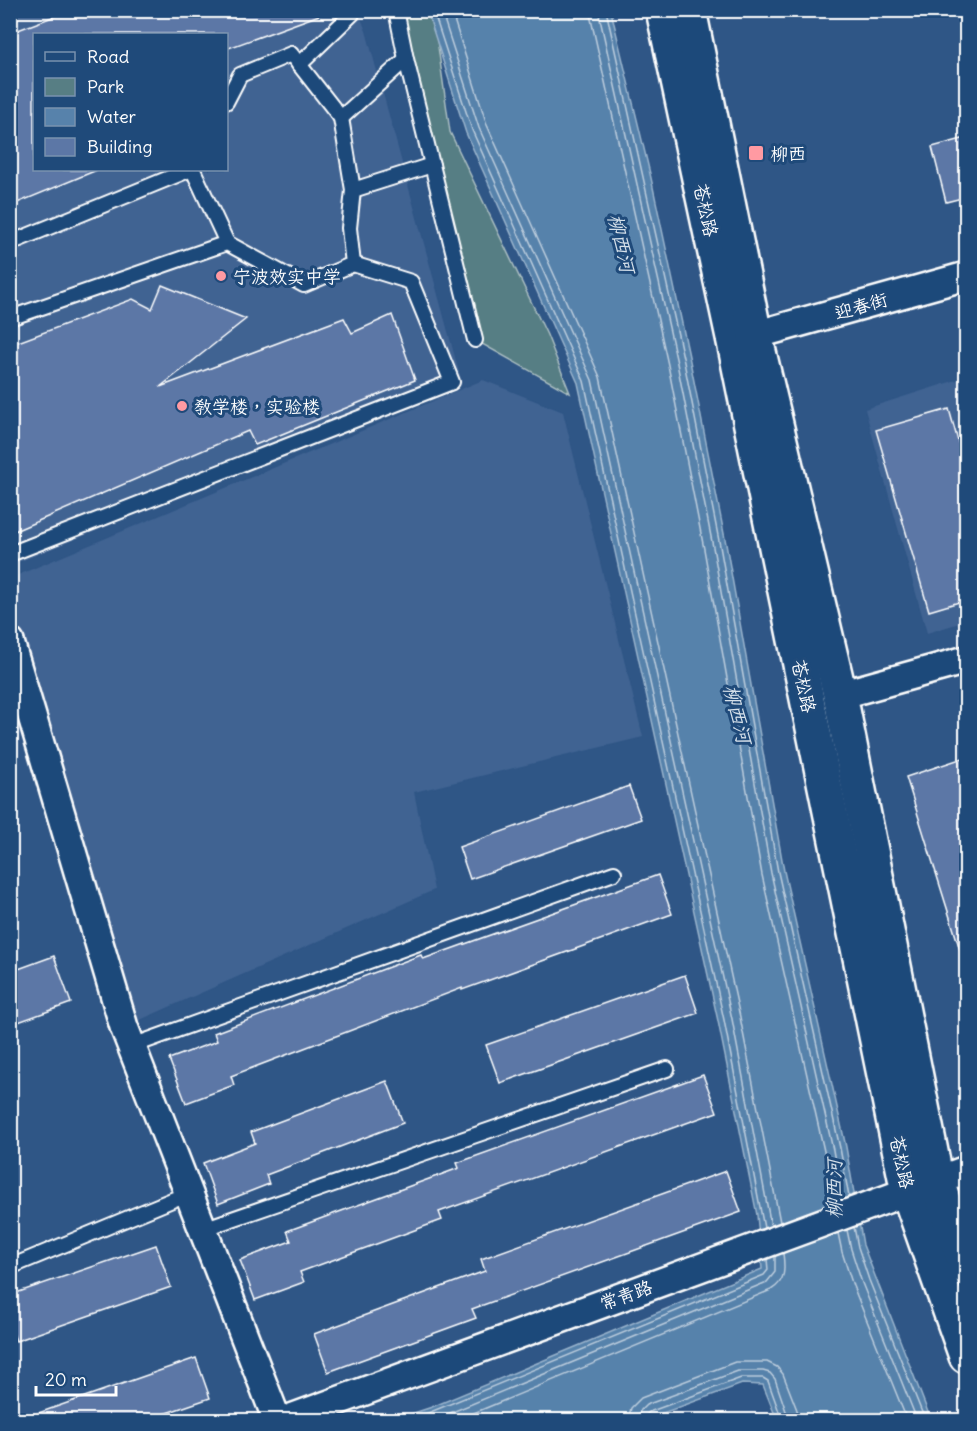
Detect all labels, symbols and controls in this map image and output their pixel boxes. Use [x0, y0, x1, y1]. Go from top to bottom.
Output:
legend [33, 33, 228, 171]
text: Road [87, 45, 130, 68]
text: Park [87, 75, 124, 98]
text: Water [87, 105, 137, 128]
text: Building [87, 135, 152, 158]
place label: 柳西 [770, 142, 806, 165]
marker: 柳西 [747, 144, 765, 162]
street label: 苍松路 [689, 181, 723, 239]
water label: 柳西河 [603, 211, 642, 278]
place label: 宁波效实中学 [233, 265, 341, 288]
marker: 宁波效实中学 [214, 269, 228, 283]
street label: 迎春街 [832, 288, 890, 324]
place label: 教学楼，实验楼 [194, 395, 320, 418]
marker: 教学楼，实验楼 [175, 399, 189, 413]
street label: 苍松路 [787, 657, 821, 715]
water label: 柳西河 [719, 682, 758, 749]
street label: 苍松路 [885, 1133, 919, 1191]
water label: 柳西河 [821, 1156, 846, 1219]
street label: 常青路 [597, 1275, 655, 1315]
scale bar [36, 1359, 116, 1397]
text: 20 m [45, 1368, 87, 1391]

